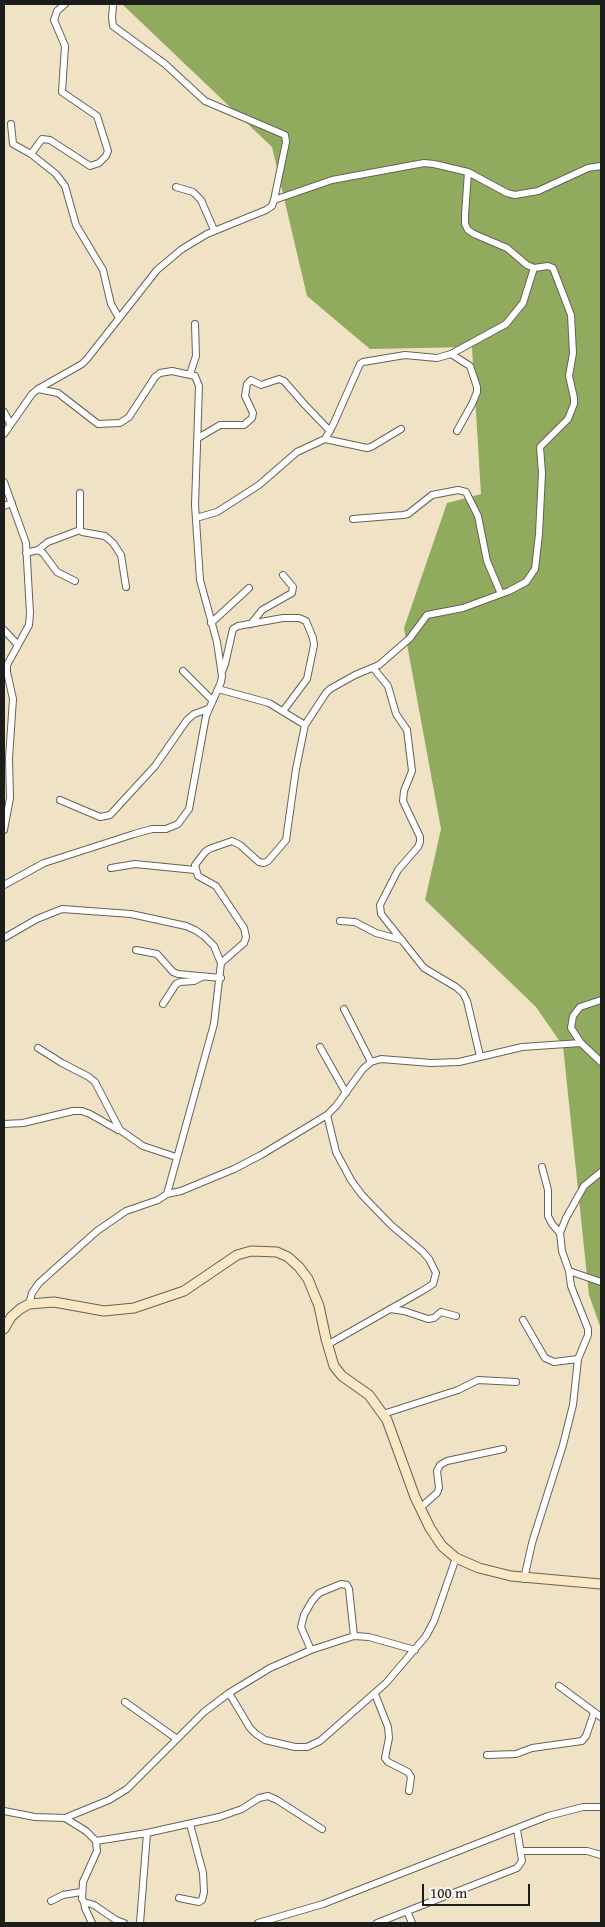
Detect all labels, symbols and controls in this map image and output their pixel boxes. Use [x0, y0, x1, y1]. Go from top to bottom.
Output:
scale bar [425, 1874, 532, 1906]
text: 100 m [430, 1882, 467, 1903]

